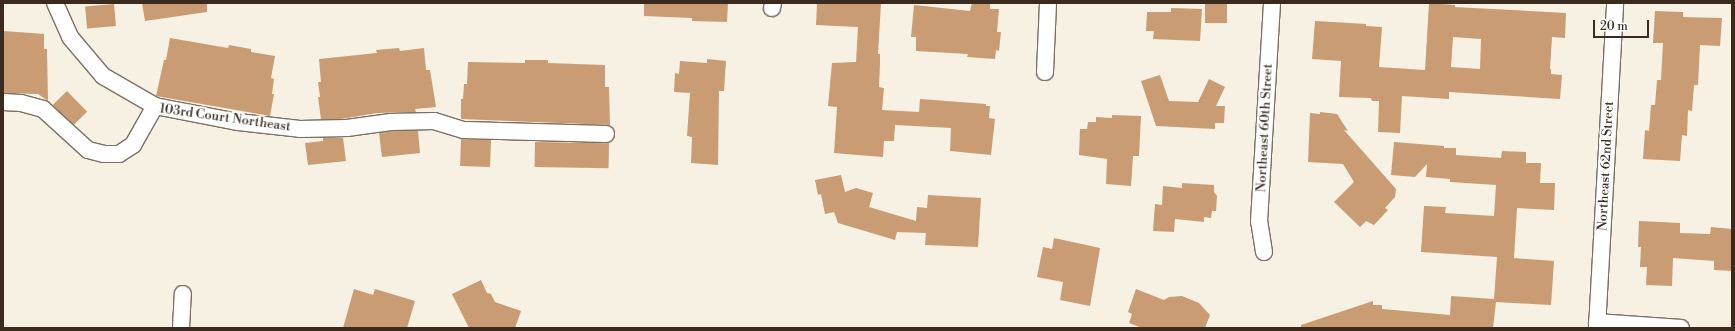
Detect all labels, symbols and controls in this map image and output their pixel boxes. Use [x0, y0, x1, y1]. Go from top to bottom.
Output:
scale bar [1595, 12, 1651, 38]
text: 20 m [1600, 19, 1628, 34]
street label: Northeast 60th Street [1254, 63, 1276, 193]
street label: 103rd Court Northeast [158, 101, 292, 135]
street label: Northeast 62nd Street [1595, 101, 1617, 231]

